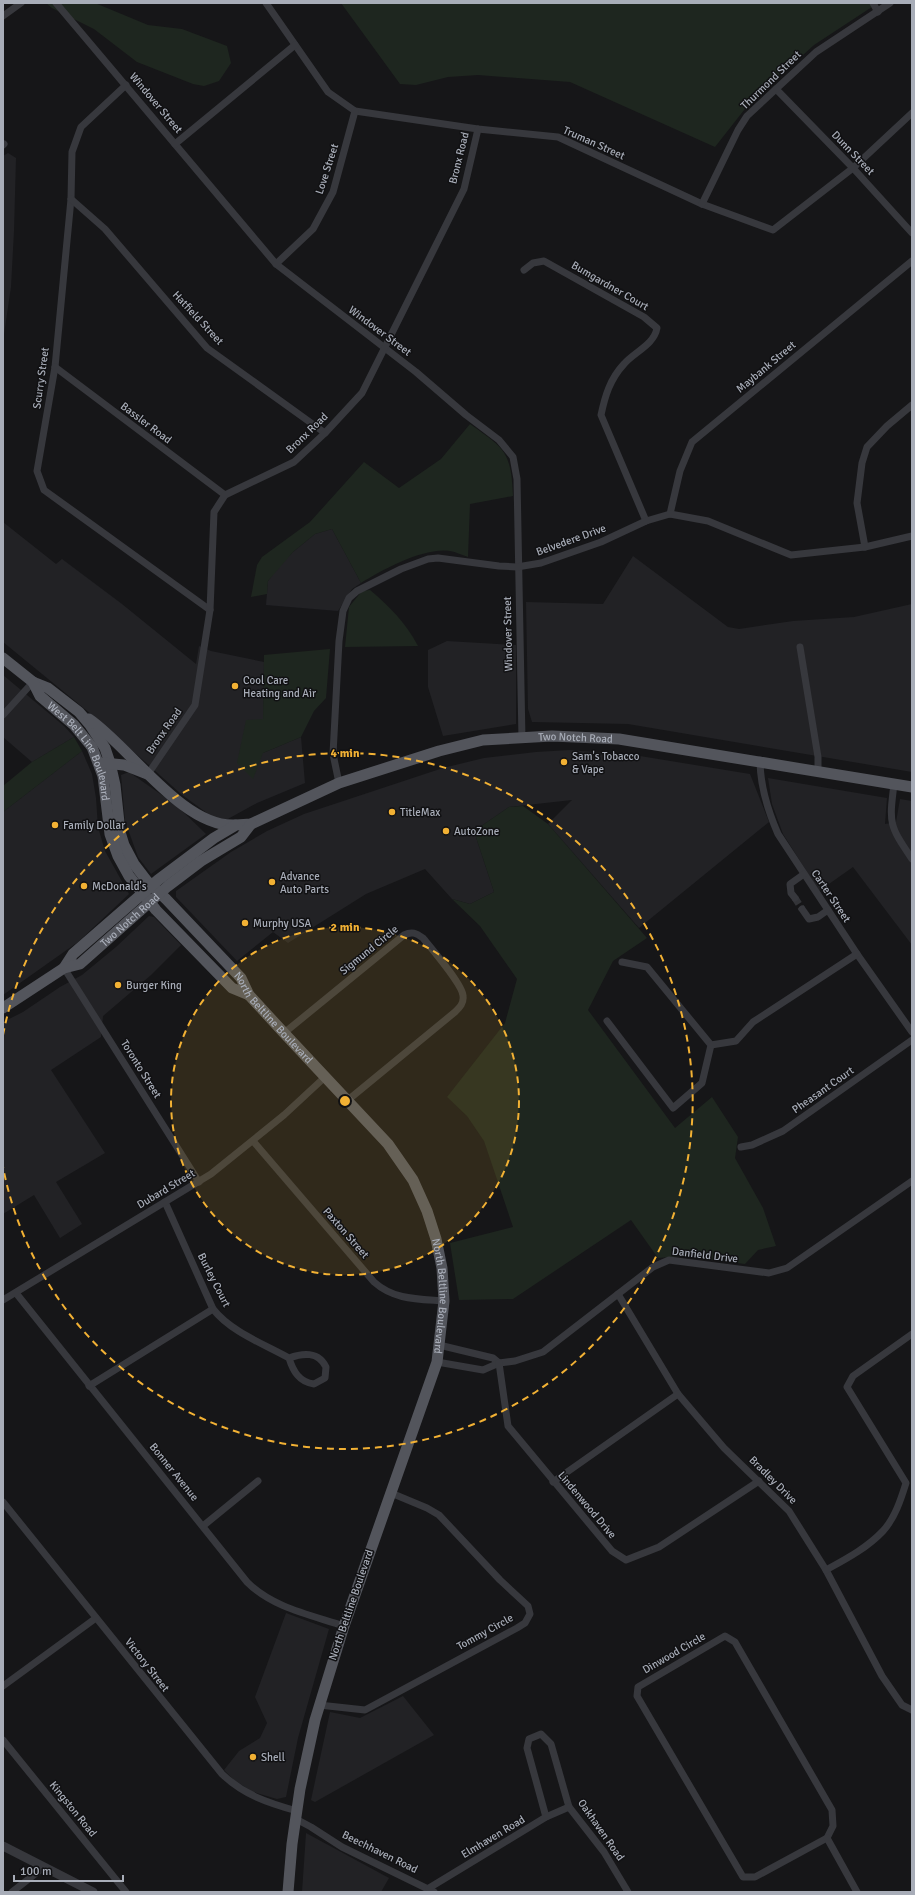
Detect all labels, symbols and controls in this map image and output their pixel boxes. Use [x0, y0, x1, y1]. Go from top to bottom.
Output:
street label: Thurmond Street [738, 48, 804, 112]
street label: Windover Street [127, 70, 185, 136]
street label: Truman Street [561, 124, 627, 162]
street label: Dunn Street [829, 128, 877, 178]
street label: Bronx Road [446, 131, 472, 185]
street label: Love Street [313, 142, 341, 196]
street label: Bumgardner Court [569, 259, 651, 313]
street label: Hatfield Street [170, 288, 226, 348]
street label: Windover Street [346, 303, 414, 359]
street label: Maybank Street [734, 338, 798, 396]
street label: Scurry Street [30, 346, 52, 410]
street label: Bassler Road [118, 400, 174, 446]
street label: Bronx Road [283, 410, 331, 456]
street label: Belvedere Drive [534, 521, 608, 559]
street label: Windover Street [501, 596, 515, 672]
place label: Cool Care Heating and Air [243, 674, 316, 700]
marker: Cool Care Heating and Air [230, 681, 240, 691]
street label: West Belt Line Boulevard [45, 699, 112, 801]
street label: Bronx Road [143, 705, 185, 756]
street label: Two Notch Road [538, 729, 613, 745]
text: 4 min [331, 746, 360, 761]
place label: Sam's Tobacco & Vape [572, 750, 640, 776]
marker: Sam's Tobacco & Vape [559, 757, 569, 767]
place label: TitleMax [400, 806, 440, 819]
marker: TitleMax [387, 807, 397, 817]
place label: Family Dollar [63, 819, 125, 832]
marker: Family Dollar [50, 820, 60, 830]
place label: AutoZone [454, 825, 499, 838]
marker: AutoZone [441, 826, 451, 836]
street label: Carter Street [809, 867, 853, 925]
place label: Advance Auto Parts [280, 870, 329, 896]
marker: Advance Auto Parts [267, 877, 277, 887]
place label: McDonald's [92, 880, 147, 893]
marker: McDonald's [79, 881, 89, 891]
street label: Two Notch Road [98, 890, 162, 949]
place label: Murphy USA [253, 917, 312, 930]
marker: Murphy USA [240, 918, 250, 928]
text: 2 min [331, 920, 360, 935]
street label: Sigmund Circle [337, 923, 401, 977]
street label: North Beltline Boulevard [232, 969, 316, 1066]
place label: Burger King [126, 979, 182, 992]
marker: Burger King [113, 980, 123, 990]
street label: Toronto Street [118, 1037, 164, 1101]
street label: Pheasant Court [790, 1064, 857, 1116]
centre of rings [338, 1094, 352, 1108]
street label: Dubard Street [135, 1167, 197, 1211]
street label: Paxton Street [320, 1205, 372, 1261]
street label: North Beltline Boulevard [430, 1237, 451, 1355]
street label: Danfield Drive [671, 1244, 739, 1266]
street label: Burley Court [195, 1251, 233, 1309]
street label: Bonner Avenue [147, 1440, 201, 1504]
street label: Bradley Drive [746, 1453, 800, 1507]
street label: Lindenwood Drive [555, 1469, 619, 1541]
street label: North Beltline Boulevard [326, 1548, 376, 1662]
street label: Tommy Circle [455, 1611, 515, 1653]
street label: Dinwood Circle [640, 1630, 708, 1676]
street label: Victory Street [122, 1636, 172, 1695]
place label: Shell [261, 1751, 285, 1764]
marker: Shell [248, 1752, 258, 1762]
street label: Kingston Road [47, 1779, 99, 1839]
street label: Oakhaven Road [575, 1797, 627, 1863]
street label: Elmhaven Road [459, 1813, 527, 1861]
street label: Beechhaven Road [340, 1828, 420, 1876]
scale bar [14, 1857, 123, 1883]
text: 100 m [20, 1864, 52, 1879]

